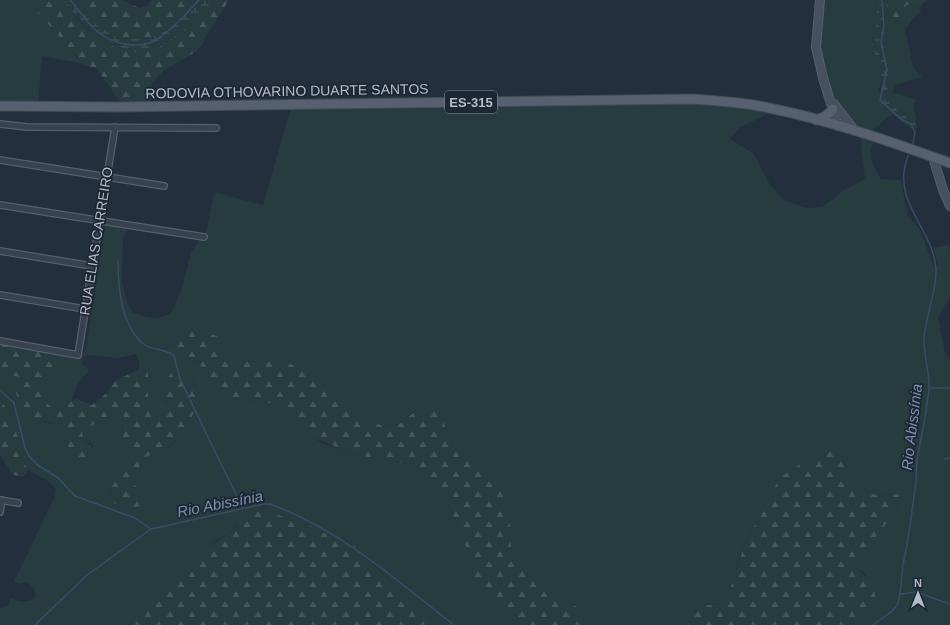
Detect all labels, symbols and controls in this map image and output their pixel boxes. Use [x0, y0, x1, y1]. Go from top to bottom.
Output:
street label: RODOVIA OTHOVARINO DUARTE SANTOS [145, 81, 429, 101]
road number: ES-315 [445, 91, 497, 113]
street label: RUA ELIAS CARREIRO [76, 165, 116, 316]
water label: Rio Abissínia [898, 383, 925, 471]
water label: Rio Abissínia [176, 487, 264, 520]
north arrow [898, 573, 938, 613]
text: N [914, 577, 922, 589]

